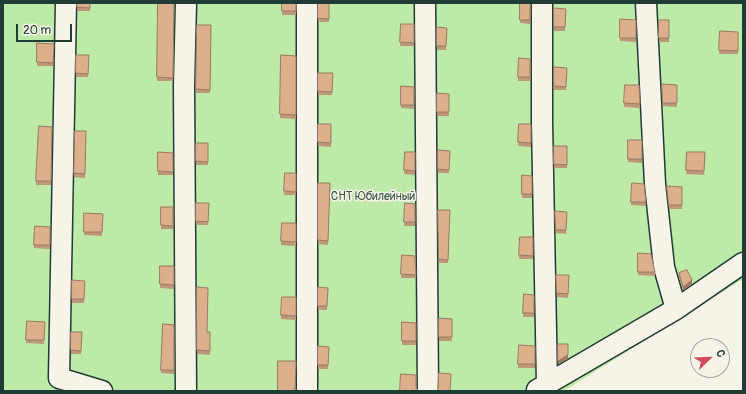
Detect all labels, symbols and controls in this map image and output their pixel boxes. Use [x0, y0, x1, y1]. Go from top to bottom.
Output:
scale bar [18, 16, 74, 42]
text: 20 m [23, 23, 51, 38]
park label: СНТ Юбилейный [331, 190, 415, 204]
north arrow [690, 338, 730, 378]
text: С [713, 348, 728, 359]

